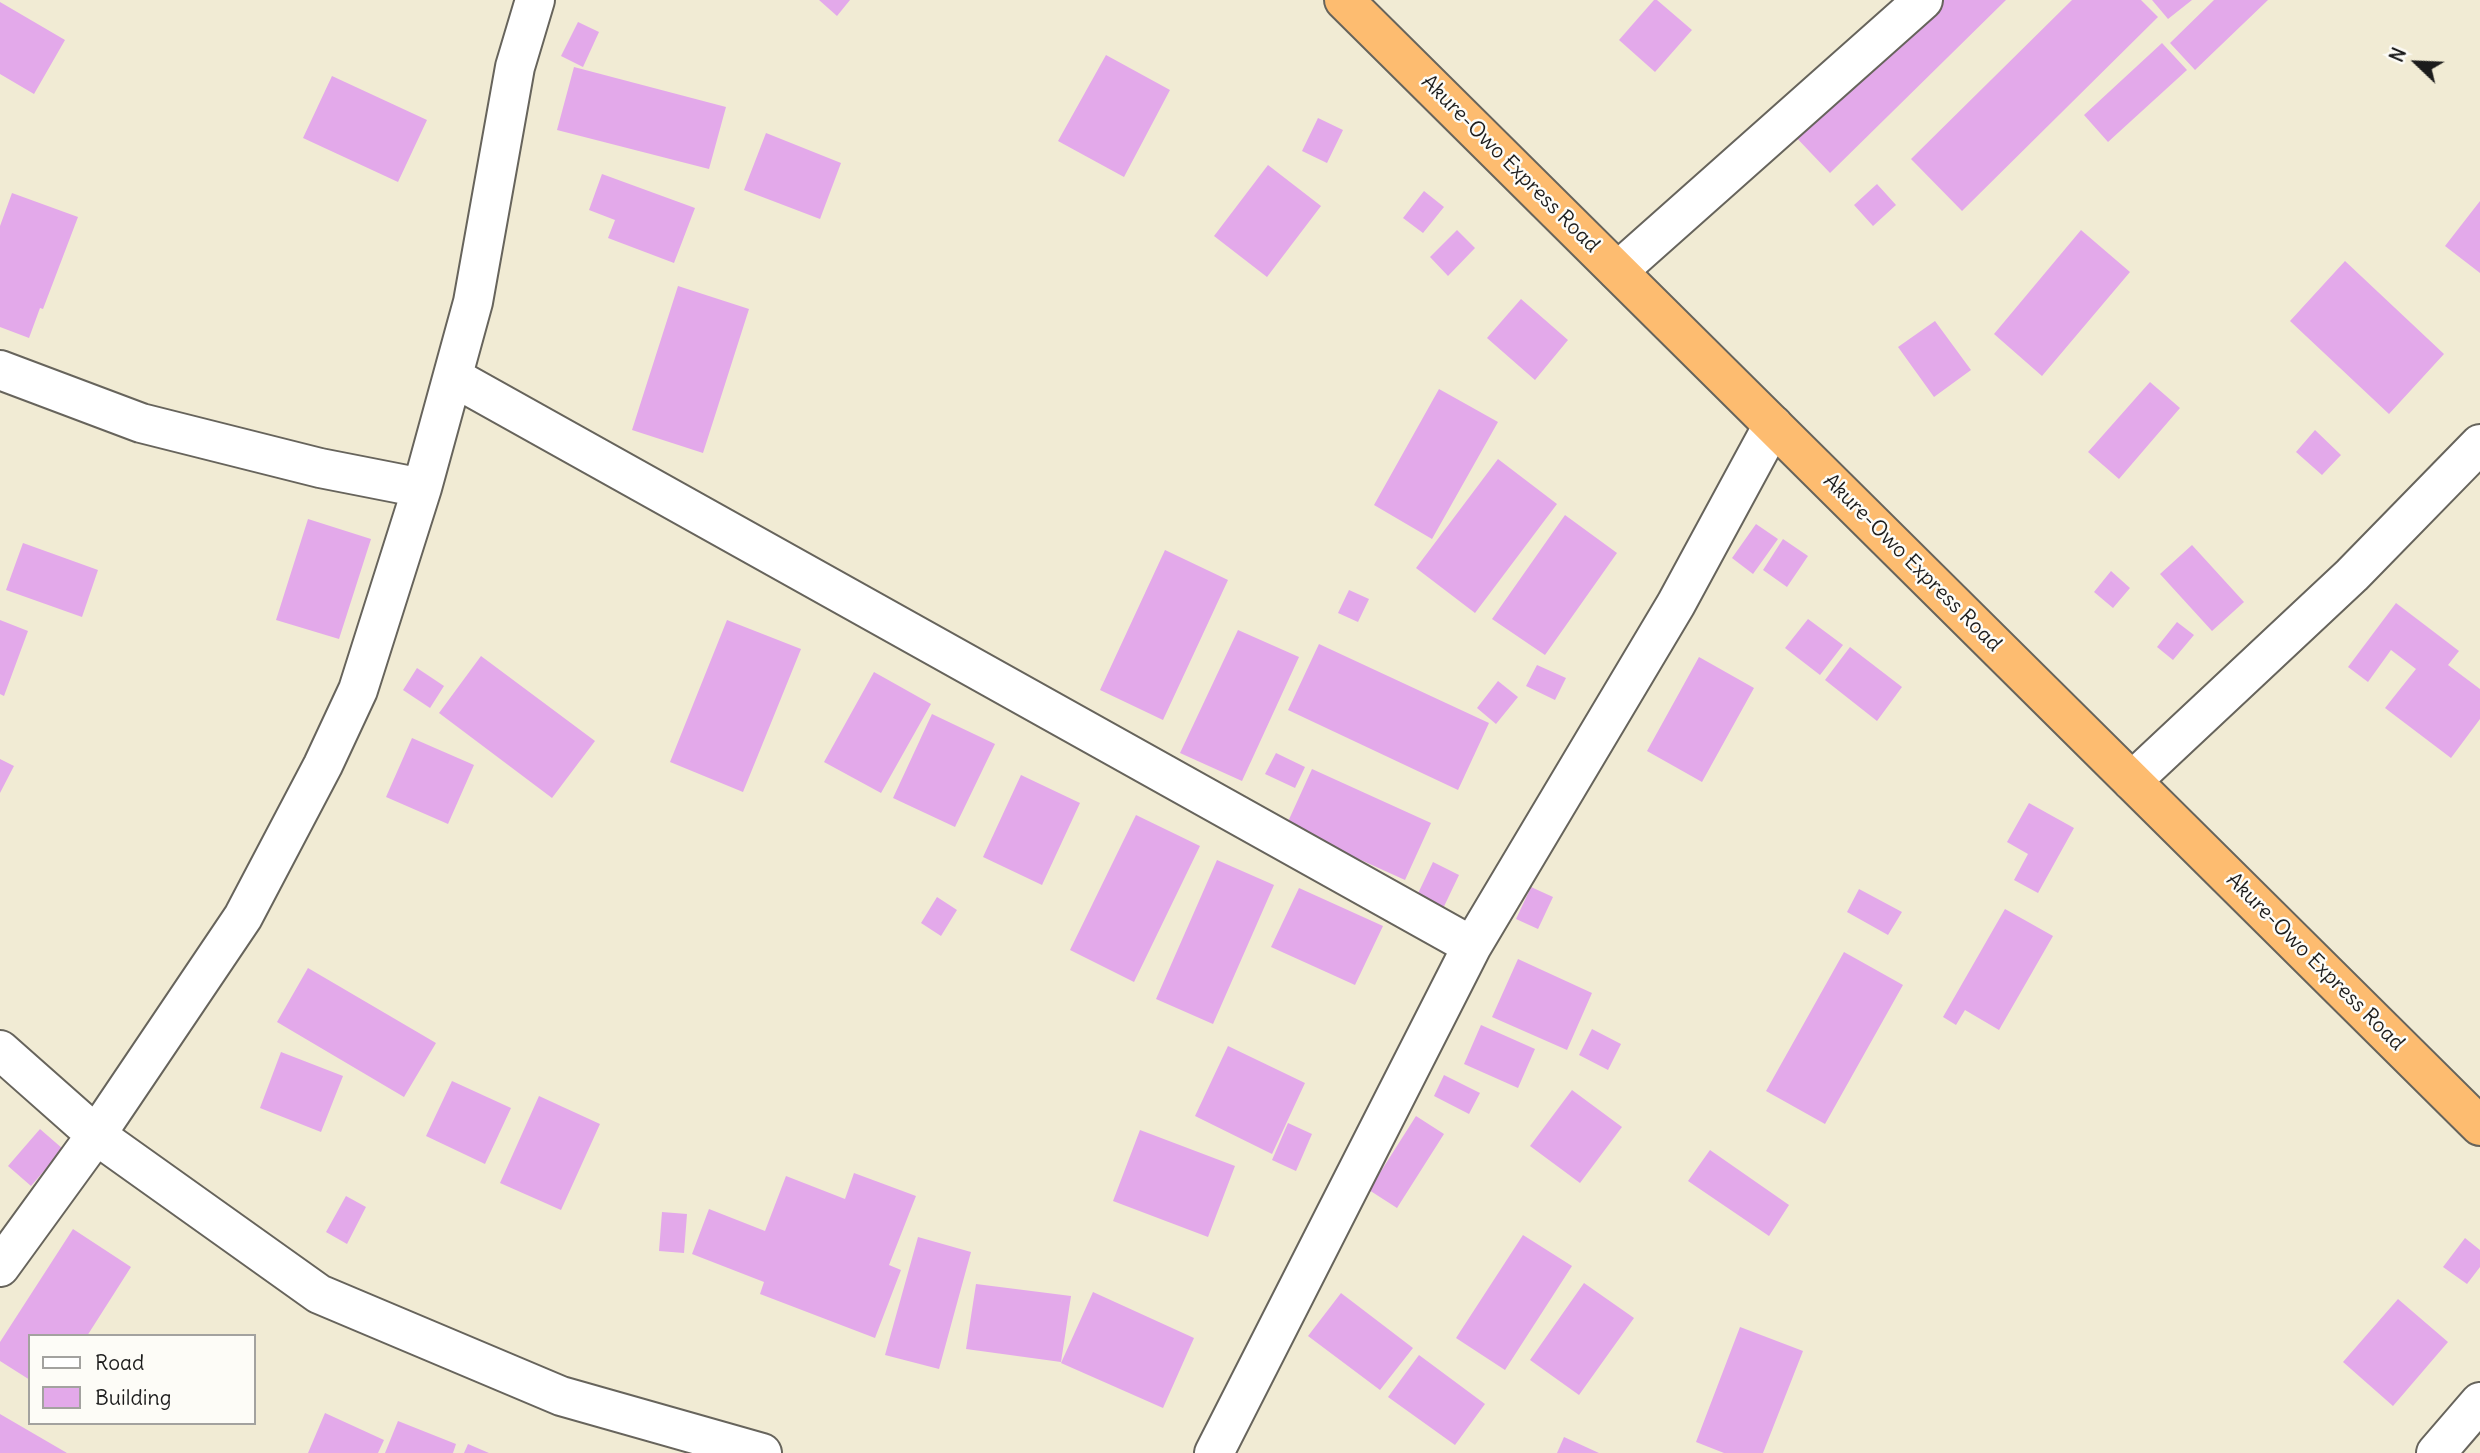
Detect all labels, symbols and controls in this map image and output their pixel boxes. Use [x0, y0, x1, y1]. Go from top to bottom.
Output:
north arrow [2382, 28, 2452, 98]
text: N [2384, 44, 2411, 66]
street label: Akure-Owo Express Road [1416, 70, 1604, 258]
street label: Akure-Owo Express Road [1818, 469, 2006, 657]
street label: Akure-Owo Express Road [2221, 868, 2409, 1056]
legend [28, 1334, 256, 1425]
text: Road [95, 1349, 144, 1376]
text: Building [95, 1384, 171, 1411]

